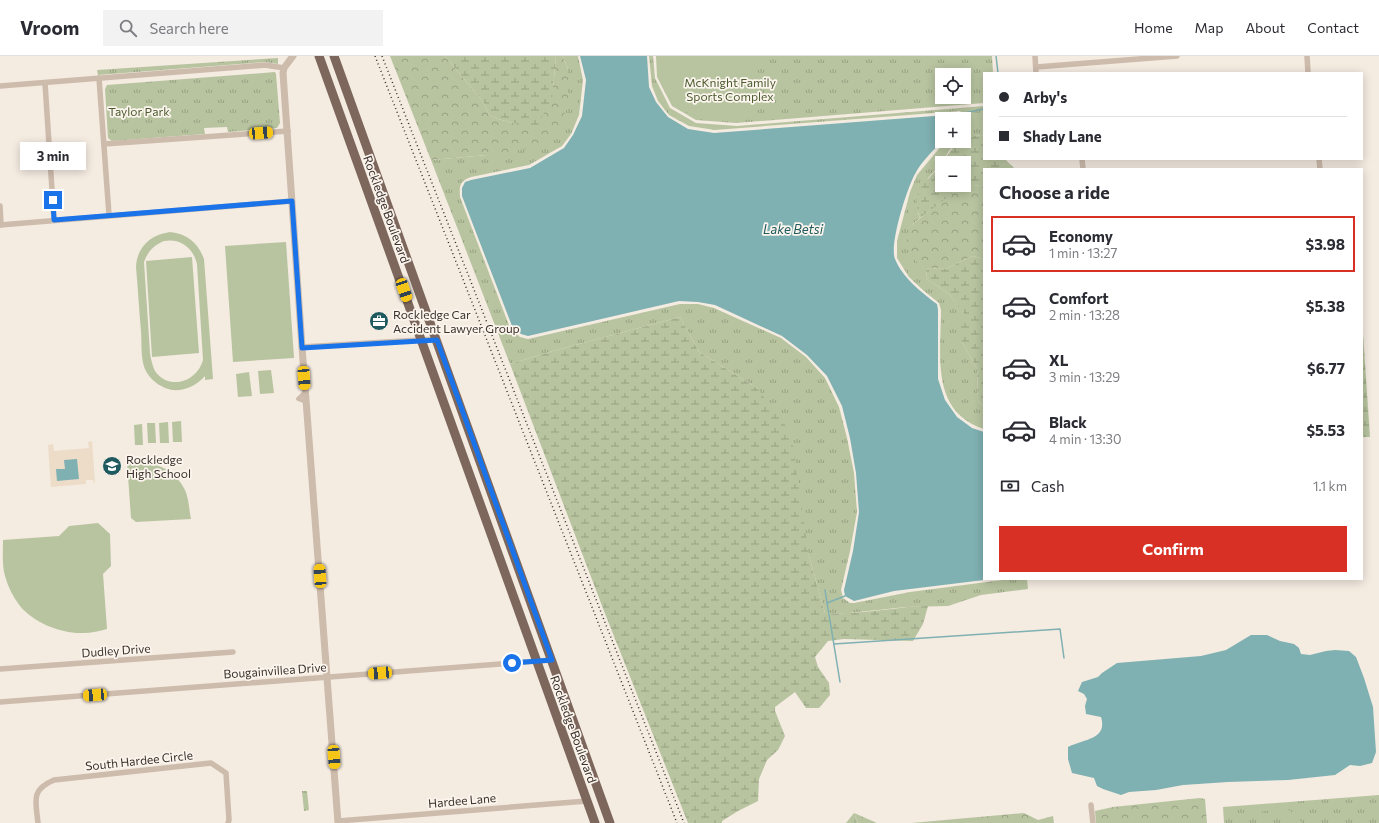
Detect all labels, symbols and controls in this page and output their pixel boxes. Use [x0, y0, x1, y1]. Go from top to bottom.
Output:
search box [103, 10, 383, 46]
text: Vroom [20, 16, 79, 39]
icon: search [117, 17, 139, 39]
text: Search here [149, 19, 229, 37]
text: Home [1134, 19, 1173, 36]
text: Map [1195, 19, 1223, 36]
text: About [1245, 19, 1285, 36]
text: Contact [1307, 19, 1359, 36]
map controls [935, 68, 971, 192]
button: locate [935, 68, 971, 104]
park label: McKnight Family Sports Complex [684, 75, 776, 103]
text: Arby's [1023, 88, 1067, 106]
park label: Taylor Park [108, 104, 170, 118]
button: + [935, 112, 971, 148]
car [249, 126, 273, 140]
text: Shady Lane [1023, 127, 1102, 145]
callout: 3 min [20, 142, 86, 170]
text: 3 min [37, 148, 69, 164]
street label: Rockledge Boulevard [361, 153, 413, 265]
button: − [935, 156, 971, 192]
text: Choose a ride [999, 181, 1110, 203]
route end [44, 191, 62, 209]
water label: Lake Betsi [763, 221, 824, 237]
icon: car [1001, 226, 1037, 262]
text: Economy [1049, 227, 1113, 245]
text: $3.98 [1306, 235, 1345, 253]
text: 1 min · 13:27 [1049, 245, 1117, 261]
car [394, 277, 414, 303]
icon: car [1001, 288, 1037, 324]
text: Comfort [1049, 289, 1109, 307]
text: $5.38 [1306, 297, 1345, 315]
place label: Rockledge Car Accident Lawyer Group [393, 307, 520, 335]
text: 2 min · 13:28 [1049, 307, 1120, 323]
office icon: Rockledge Car Accident Lawyer Group [368, 310, 390, 332]
icon: car [1001, 350, 1037, 386]
text: XL [1049, 351, 1068, 369]
text: $6.77 [1307, 359, 1345, 377]
car [297, 366, 311, 390]
text: 3 min · 13:29 [1049, 369, 1120, 385]
icon: car [1001, 412, 1037, 448]
text: Black [1049, 413, 1087, 431]
text: $5.53 [1306, 421, 1345, 439]
text: 4 min · 13:30 [1049, 431, 1121, 447]
place label: Rockledge High School [126, 452, 191, 480]
school or university icon: Rockledge High School [101, 455, 123, 477]
icon: cash [999, 475, 1021, 497]
text: Cash [1031, 477, 1065, 495]
text: 1.1 km [1313, 478, 1347, 494]
button: Confirm [999, 526, 1347, 572]
car [313, 564, 327, 588]
street label: Dudley Drive [81, 641, 151, 659]
route start [503, 654, 521, 672]
street label: Bougainvillea Drive [223, 659, 327, 681]
car [368, 666, 392, 680]
street label: Rockledge Boulevard [548, 673, 600, 785]
car [83, 688, 107, 702]
car [327, 745, 341, 769]
street label: South Hardee Circle [85, 747, 193, 773]
street label: Hardee Lane [427, 790, 497, 810]

